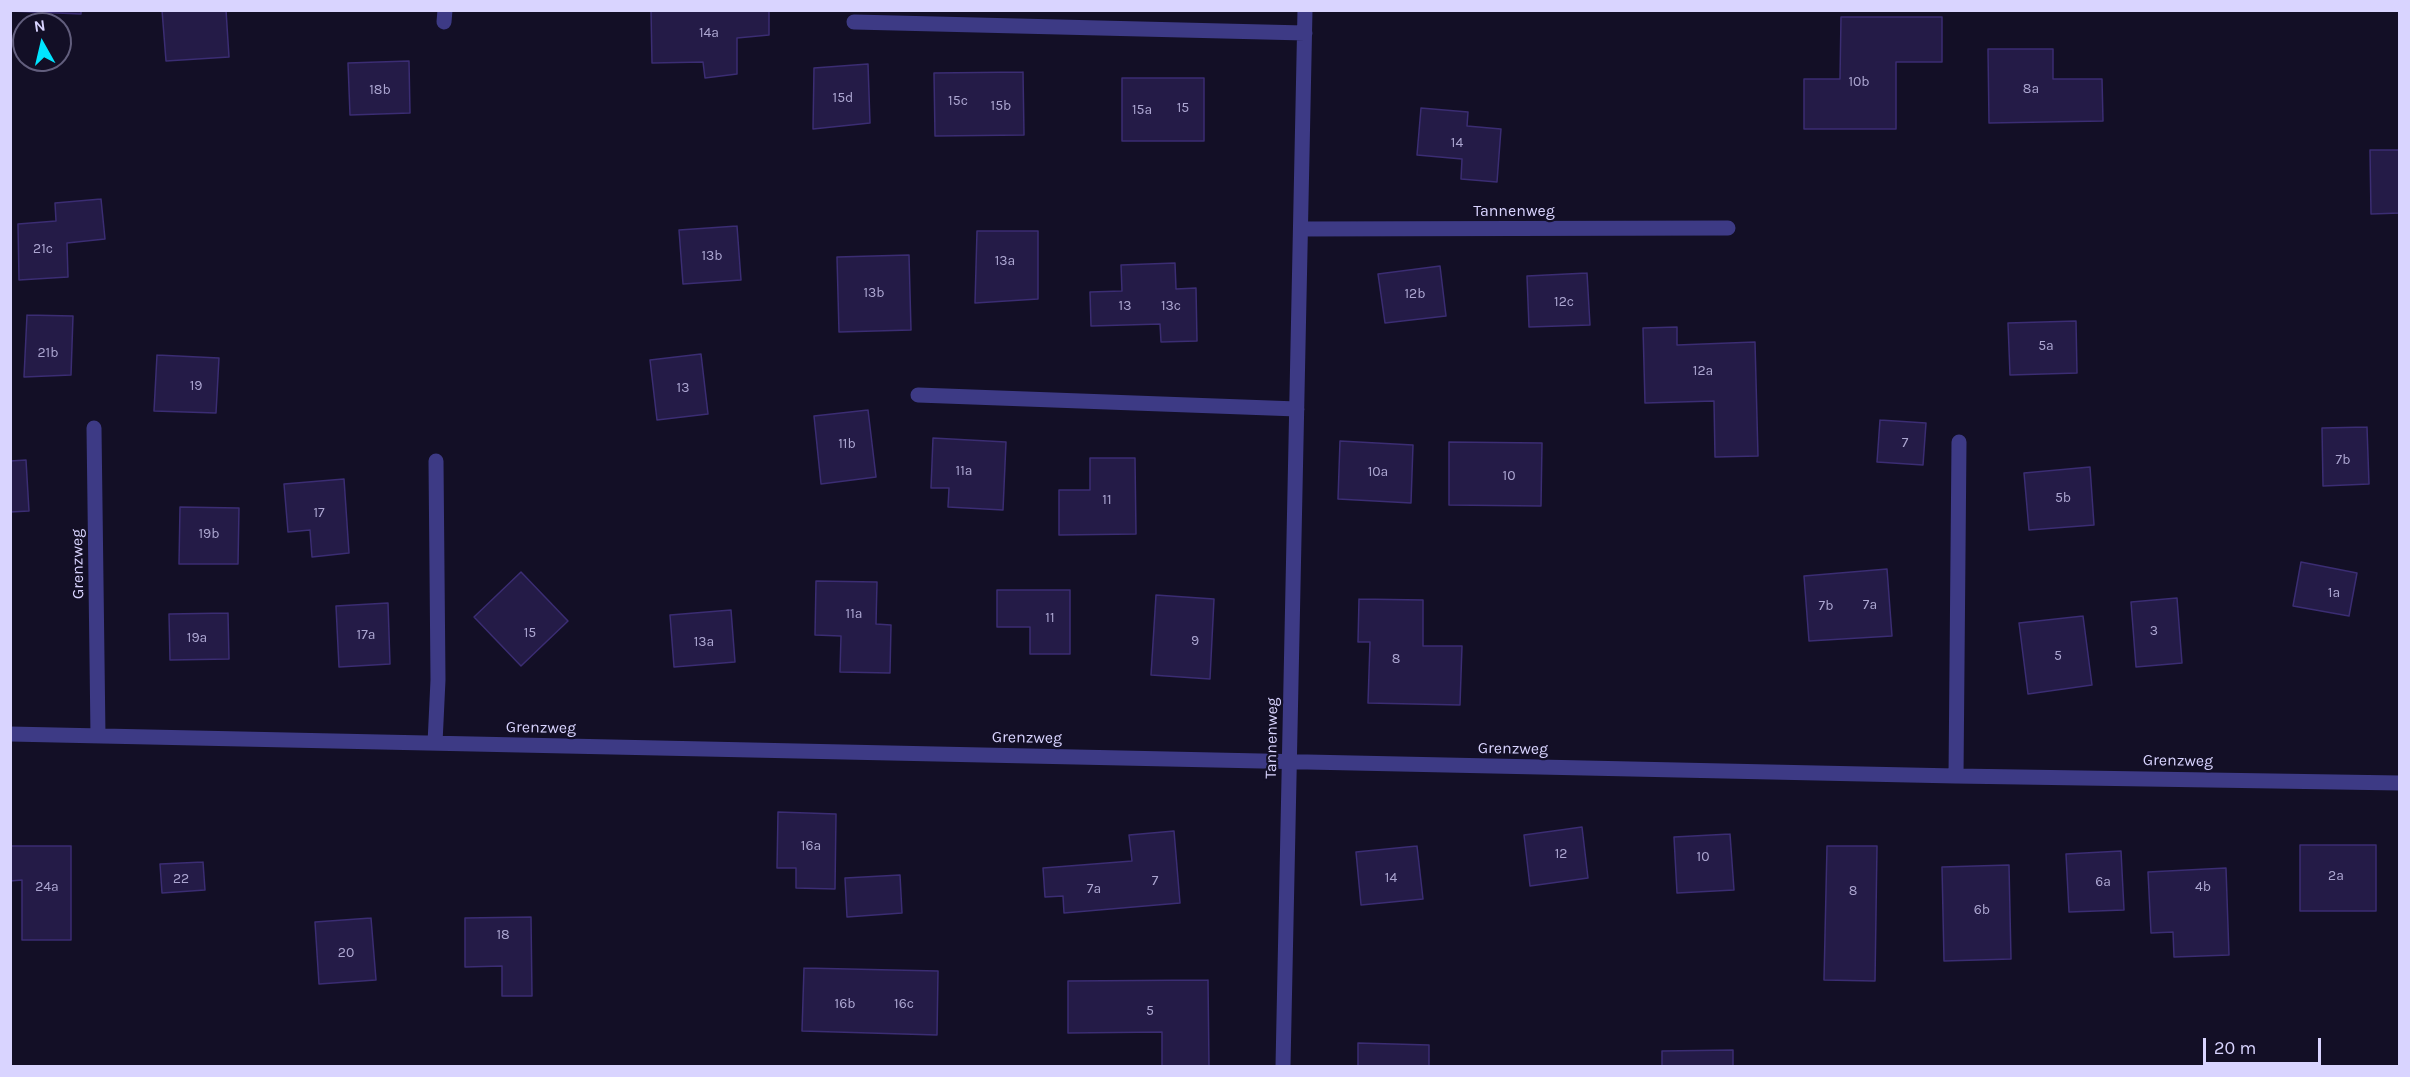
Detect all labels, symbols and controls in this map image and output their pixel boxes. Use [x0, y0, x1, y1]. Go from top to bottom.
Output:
north arrow [12, 12, 72, 72]
text: N [33, 15, 47, 36]
house number: 14a [699, 25, 719, 41]
house number: 10b [1848, 74, 1870, 90]
house number: 8a [2023, 81, 2039, 97]
house number: 18b [369, 82, 391, 98]
house number: 15d [833, 90, 853, 106]
house number: 15c [948, 93, 968, 109]
house number: 15b [991, 98, 1011, 114]
house number: 15 [1177, 100, 1189, 116]
house number: 15a [1132, 102, 1152, 118]
house number: 14 [1451, 135, 1463, 151]
street label: Tannenweg [1473, 201, 1555, 221]
house number: 21c [33, 241, 53, 257]
house number: 13b [701, 248, 723, 264]
house number: 13a [995, 253, 1015, 269]
house number: 13b [863, 285, 885, 301]
house number: 12b [1404, 286, 1426, 302]
house number: 12c [1554, 294, 1574, 310]
house number: 13 [1119, 298, 1131, 314]
house number: 13c [1161, 298, 1181, 314]
house number: 5a [2038, 338, 2054, 354]
house number: 21b [37, 345, 59, 361]
house number: 12a [1693, 363, 1713, 379]
house number: 19 [190, 378, 202, 394]
house number: 13 [677, 380, 689, 396]
house number: 7 [1902, 435, 1908, 451]
house number: 11b [838, 436, 856, 452]
house number: 7b [2336, 452, 2350, 468]
house number: 11a [956, 463, 972, 479]
house number: 10a [1368, 464, 1388, 480]
house number: 10 [1503, 468, 1515, 484]
house number: 5b [2055, 490, 2071, 506]
house number: 11 [1102, 492, 1112, 508]
house number: 17 [313, 505, 325, 521]
house number: 19b [198, 526, 220, 542]
street label: Grenzweg [68, 529, 88, 599]
house number: 1a [2328, 585, 2340, 601]
house number: 7a [1863, 597, 1877, 613]
house number: 7b [1819, 598, 1833, 614]
house number: 11a [846, 606, 862, 622]
house number: 11 [1045, 610, 1055, 626]
house number: 3 [2150, 623, 2158, 639]
house number: 15 [524, 625, 536, 641]
house number: 17a [357, 627, 375, 643]
house number: 19a [187, 630, 207, 646]
house number: 9 [1191, 633, 1199, 649]
house number: 13a [694, 634, 714, 650]
house number: 5 [2054, 648, 2062, 664]
house number: 8 [1392, 651, 1400, 667]
street label: Tannenweg [1262, 697, 1282, 779]
street label: Grenzweg [506, 718, 576, 738]
street label: Grenzweg [992, 728, 1062, 748]
street label: Grenzweg [1478, 739, 1548, 759]
street label: Grenzweg [2143, 751, 2213, 771]
house number: 16a [801, 838, 821, 854]
house number: 12 [1555, 846, 1567, 862]
house number: 10 [1697, 849, 1709, 865]
house number: 2a [2328, 868, 2344, 884]
house number: 14 [1385, 870, 1397, 886]
house number: 22 [173, 871, 189, 887]
house number: 7 [1152, 873, 1158, 889]
house number: 6a [2095, 874, 2111, 890]
house number: 24a [35, 879, 59, 895]
house number: 4b [2195, 879, 2211, 895]
house number: 7a [1087, 881, 1101, 897]
house number: 8 [1849, 883, 1857, 899]
house number: 6b [1974, 902, 1990, 918]
house number: 18 [496, 927, 510, 943]
house number: 20 [338, 945, 354, 961]
house number: 16b [835, 996, 855, 1012]
house number: 16c [894, 996, 914, 1012]
house number: 5 [1146, 1003, 1154, 1019]
scale bar [2206, 1026, 2324, 1064]
text: 20 m [2214, 1037, 2256, 1059]

